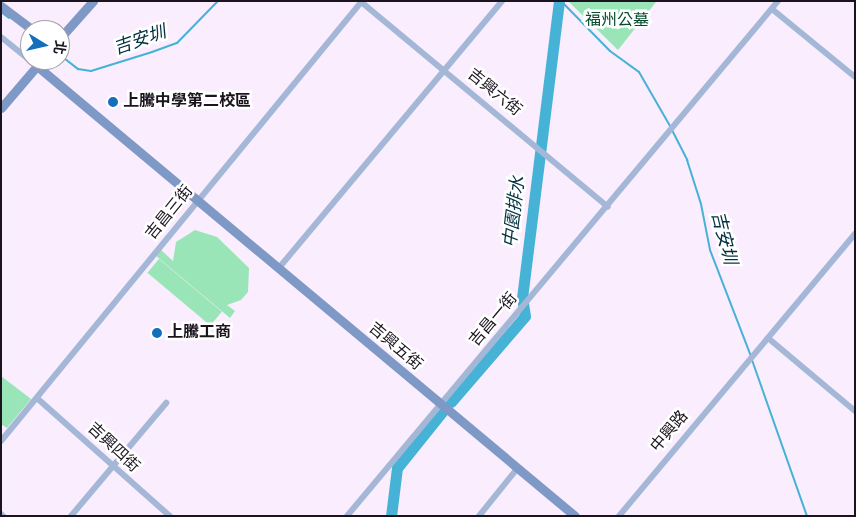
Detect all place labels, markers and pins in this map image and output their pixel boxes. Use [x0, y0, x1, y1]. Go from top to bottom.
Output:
place label: 上騰中學第二校區 [123, 92, 251, 112]
marker: 上騰中學第二校區 [107, 96, 119, 108]
place label: 上騰工商 [167, 323, 231, 343]
marker: 上騰工商 [151, 327, 163, 339]

